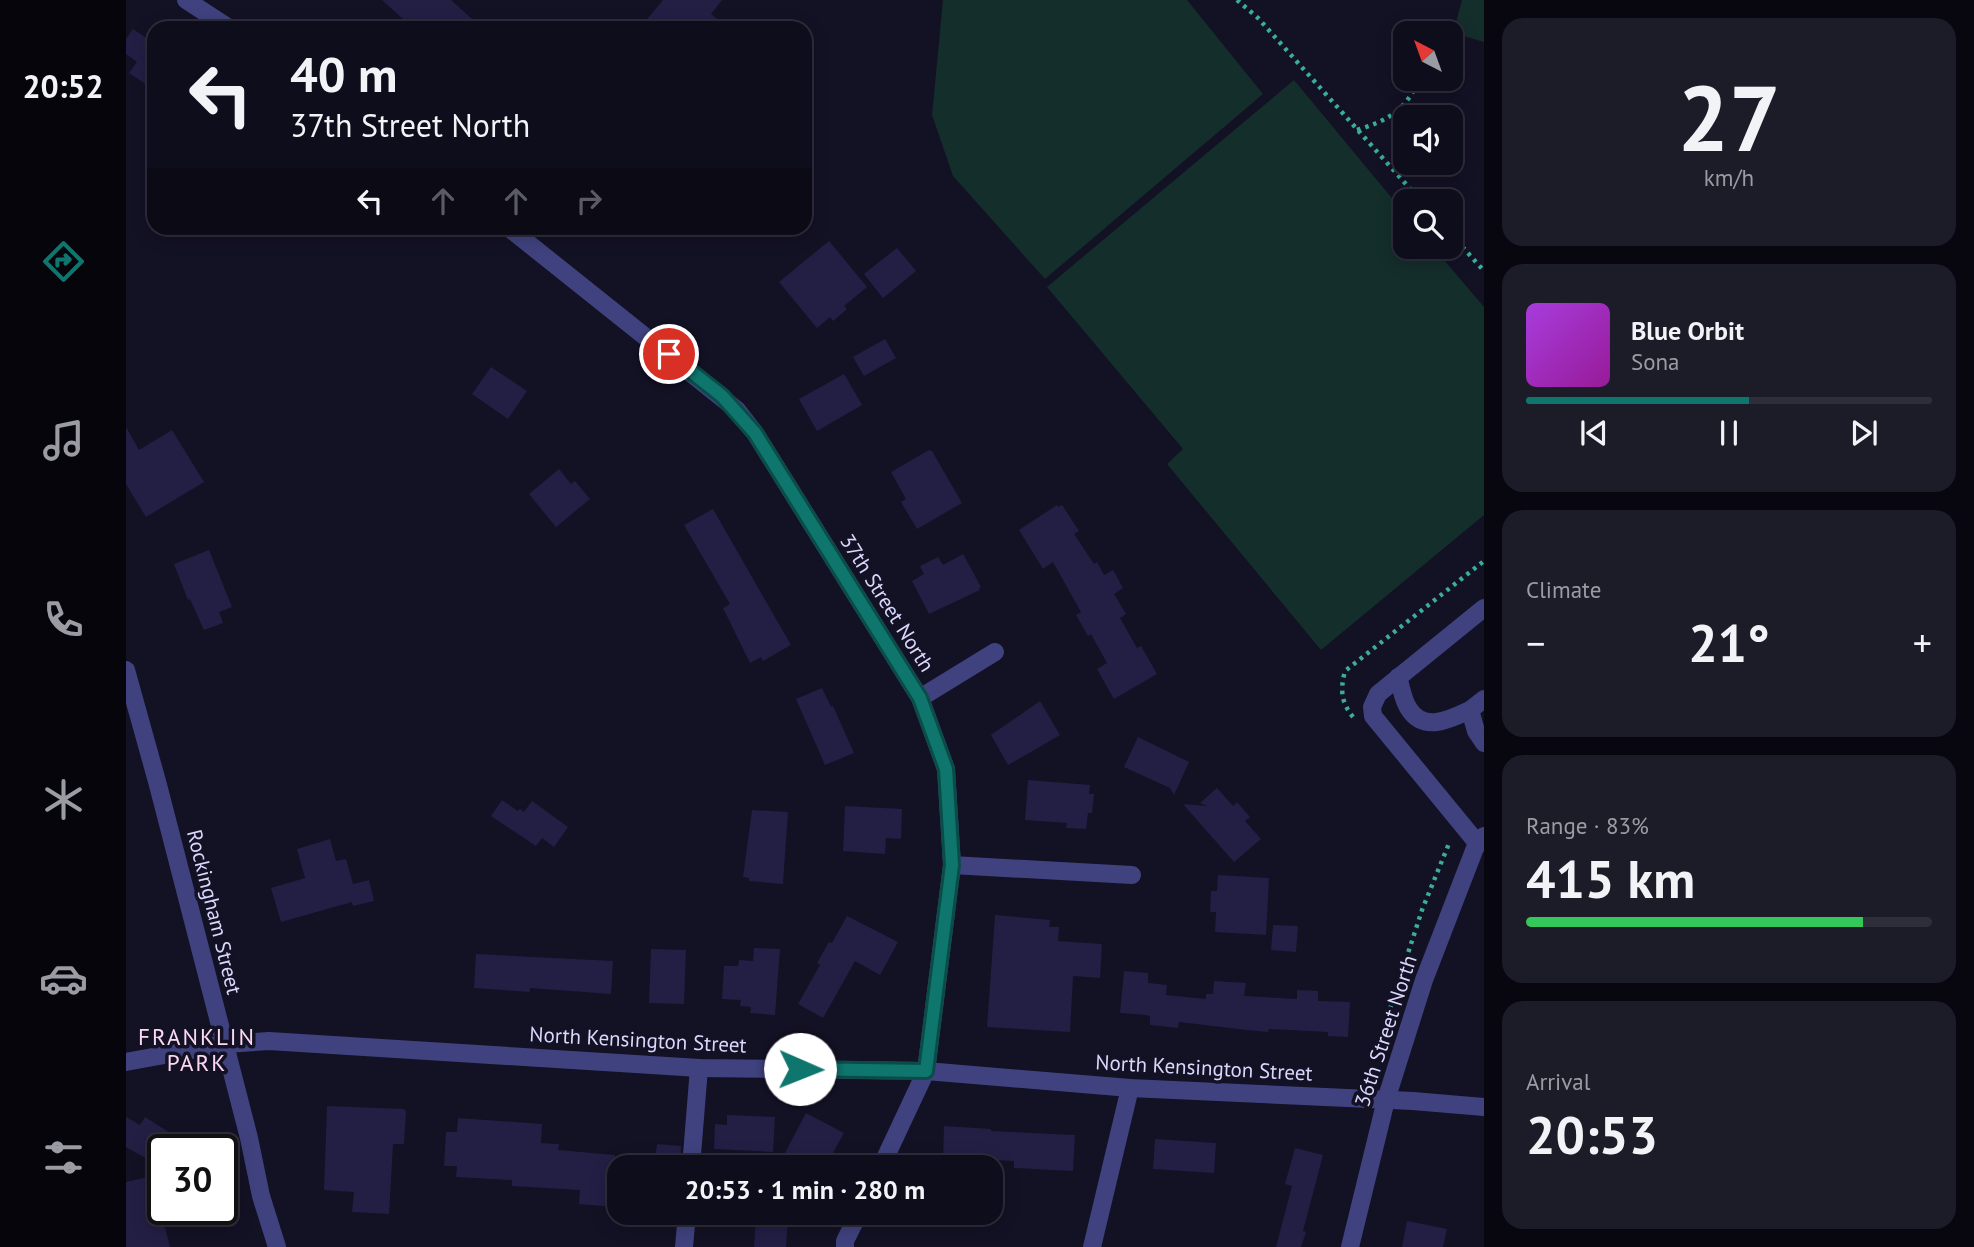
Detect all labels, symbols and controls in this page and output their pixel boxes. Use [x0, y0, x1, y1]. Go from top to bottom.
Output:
north arrow [1393, 21, 1463, 91]
map controls [1393, 21, 1463, 259]
text: 40 m [290, 42, 397, 106]
icon: left [175, 49, 266, 140]
text: 27 [1677, 58, 1781, 176]
text: 20:52 [22, 65, 104, 107]
text: 37th Street North [290, 104, 530, 146]
button: sound [1393, 105, 1463, 175]
text: km/h [1704, 163, 1754, 192]
icon: left [351, 182, 389, 220]
icon: ahead [424, 182, 462, 220]
icon: ahead [497, 182, 535, 220]
icon: right [570, 182, 608, 220]
button: search [1393, 189, 1463, 259]
icon: directions [39, 237, 88, 286]
text: Blue Orbit [1631, 314, 1744, 347]
pin [639, 324, 699, 384]
icon: arrive [650, 335, 688, 373]
text: Sona [1631, 347, 1680, 376]
icon: previous [1575, 414, 1613, 452]
icon: pause [1710, 414, 1748, 452]
icon: next [1845, 414, 1883, 452]
icon: music [39, 416, 88, 465]
street label: 37th Street North [834, 529, 941, 677]
text: Climate [1526, 575, 1601, 604]
icon: phone [39, 595, 88, 644]
text: 21° [1688, 609, 1770, 676]
text: − [1526, 618, 1545, 667]
text: + [1913, 618, 1932, 667]
icon: climate [39, 775, 88, 824]
text: Range · 83% [1526, 811, 1649, 840]
street label: Rockingham Street [181, 827, 248, 997]
text: 415 km [1526, 845, 1695, 912]
street label: 36th Street North [1348, 951, 1423, 1110]
icon: car [39, 954, 88, 1003]
street label: North Kensington Street [529, 1020, 747, 1059]
district label: FRANKLIN PARK [138, 1022, 256, 1077]
position arrow [763, 1032, 837, 1106]
street label: North Kensington Street [1095, 1048, 1313, 1087]
text: Arrival [1526, 1067, 1590, 1096]
text: 20:53 [1526, 1101, 1658, 1168]
icon: filters [39, 1133, 88, 1182]
speed limit sign: 30 [147, 1134, 238, 1225]
text: 20:53 · 1 min · 280 m [685, 1173, 925, 1206]

